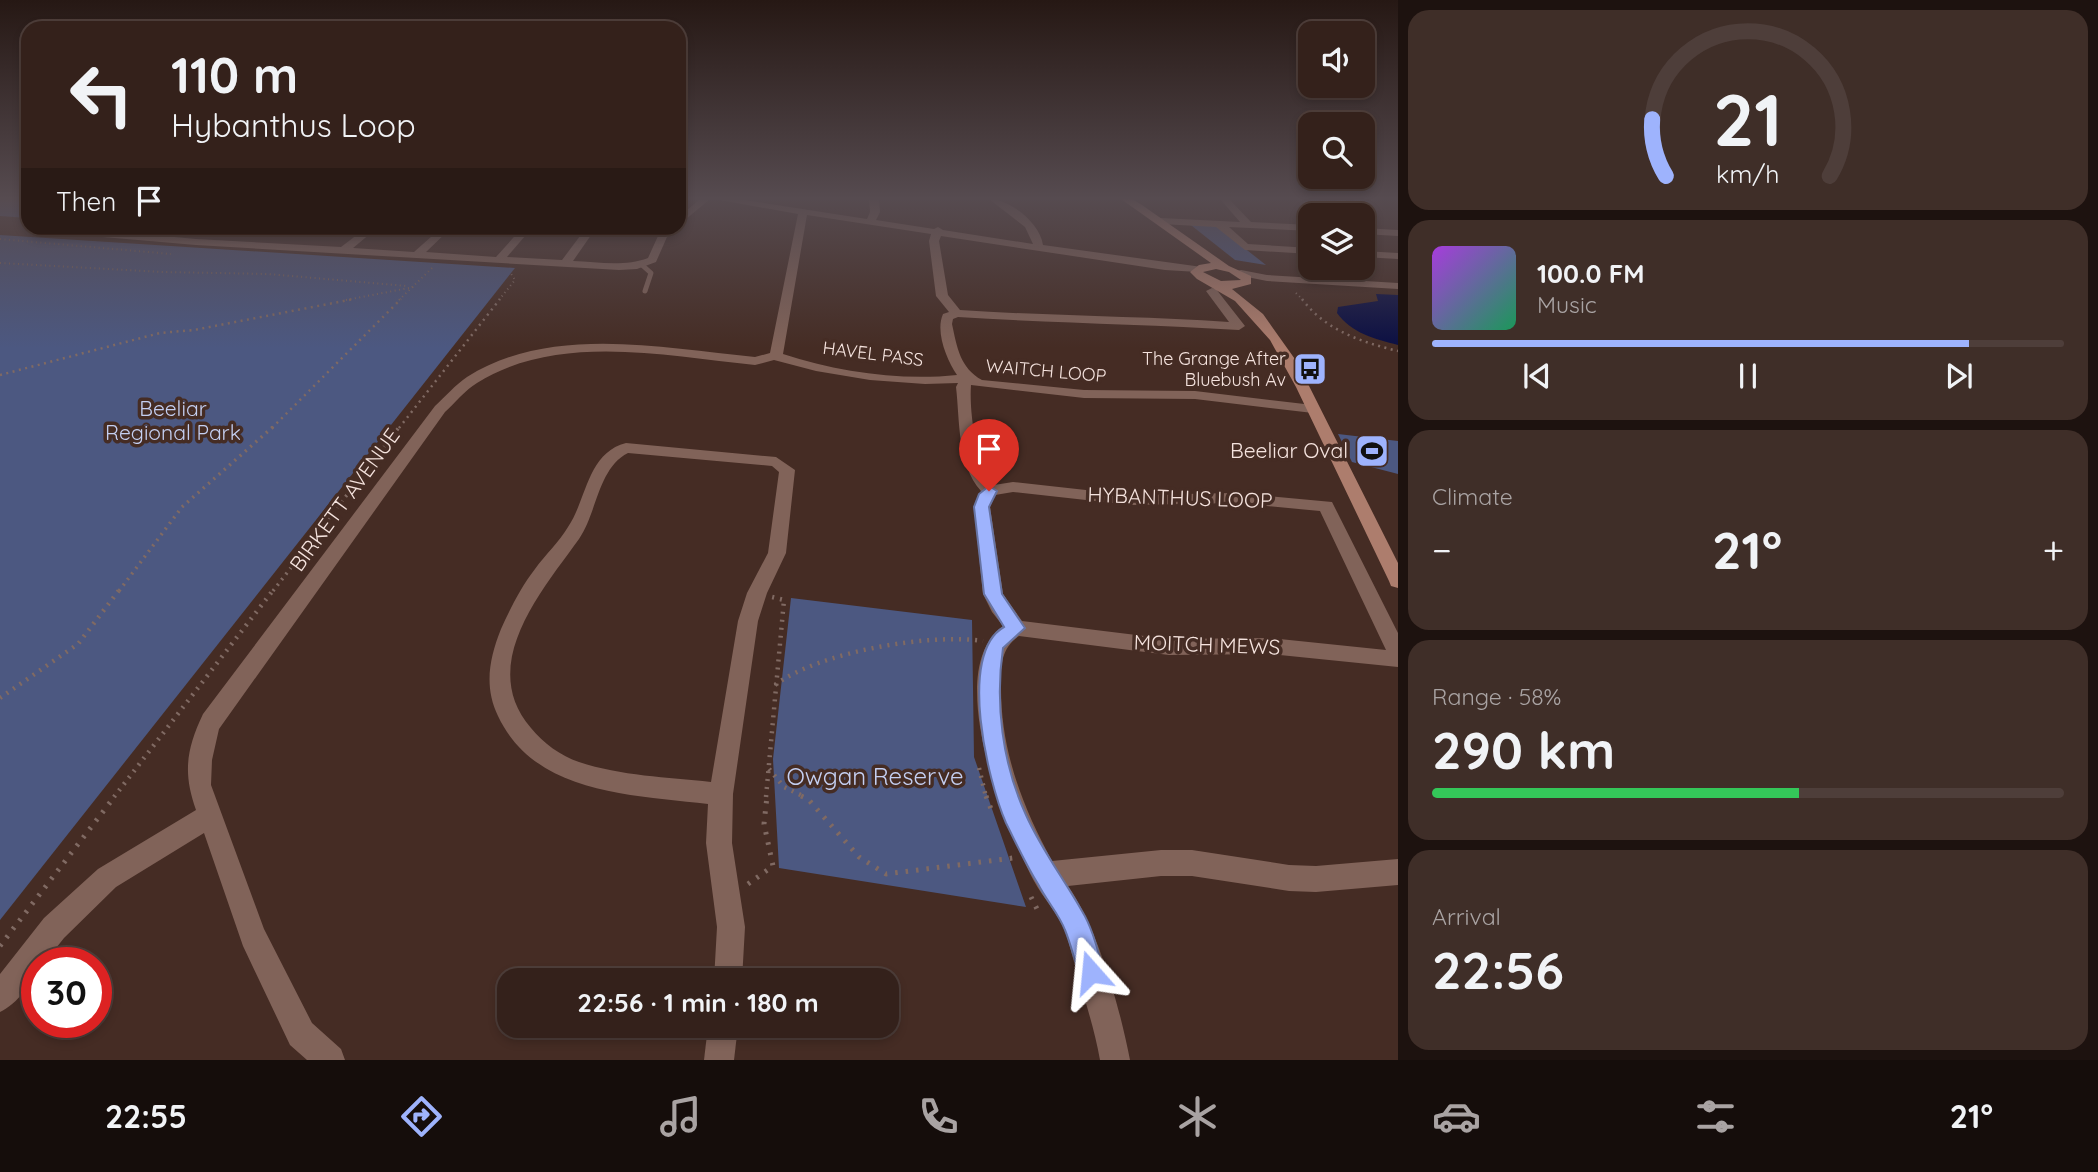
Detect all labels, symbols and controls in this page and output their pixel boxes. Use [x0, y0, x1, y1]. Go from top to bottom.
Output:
map controls [1298, 21, 1375, 280]
button: sound [1298, 21, 1375, 98]
text: 110 m [171, 44, 298, 105]
icon: left [56, 49, 147, 140]
text: 21 [1713, 73, 1783, 164]
text: Hybanthus Loop [171, 105, 416, 145]
button: search [1298, 112, 1375, 189]
text: km/h [1716, 158, 1780, 189]
icon: arrive [130, 182, 168, 220]
text: Then [56, 185, 116, 218]
button: layers [1298, 203, 1375, 280]
text: 100.0 FM [1537, 257, 1645, 290]
text: Music [1537, 290, 1597, 319]
street label: HAVEL PASS [821, 336, 925, 371]
place label: The Grange After Bluebush Av [1142, 347, 1286, 391]
bus stop icon: The Grange After Bluebush Av [1291, 350, 1329, 388]
street label: WAITCH LOOP [985, 354, 1107, 387]
icon: previous [1518, 357, 1556, 395]
icon: pause [1729, 357, 1767, 395]
icon: next [1940, 357, 1978, 395]
park label: Beeliar Regional Park [105, 395, 241, 445]
pin [959, 419, 1019, 491]
street label: BIRKETT AVENUE [284, 423, 405, 576]
icon: arrive [970, 430, 1008, 468]
sports icon: Beeliar Oval [1353, 432, 1391, 470]
place label: Beeliar Oval [1230, 437, 1348, 463]
street label: HYBANTHUS LOOP [1087, 481, 1273, 513]
text: Climate [1432, 482, 1513, 511]
text: 21° [1712, 517, 1782, 582]
text: − [1432, 526, 1452, 574]
text: + [2043, 526, 2064, 574]
street label: MOITCH MEWS [1133, 628, 1281, 660]
text: Range · 58% [1432, 682, 1561, 711]
text: 290 km [1432, 717, 1615, 782]
park label: Owgan Reserve [786, 761, 964, 791]
text: Arrival [1432, 902, 1501, 931]
position arrow [1054, 935, 1128, 1009]
text: 22:56 [1432, 937, 1564, 1002]
speed limit sign: 30 [21, 947, 112, 1038]
text: 22:56 · 1 min · 180 m [577, 986, 819, 1019]
icon: directions [397, 1092, 446, 1141]
icon: music [656, 1092, 705, 1141]
icon: phone [914, 1092, 963, 1141]
icon: climate [1173, 1092, 1222, 1141]
icon: car [1432, 1092, 1481, 1141]
icon: filters [1691, 1092, 1740, 1141]
text: 22:55 [105, 1096, 187, 1136]
text: 21° [1950, 1096, 1993, 1136]

